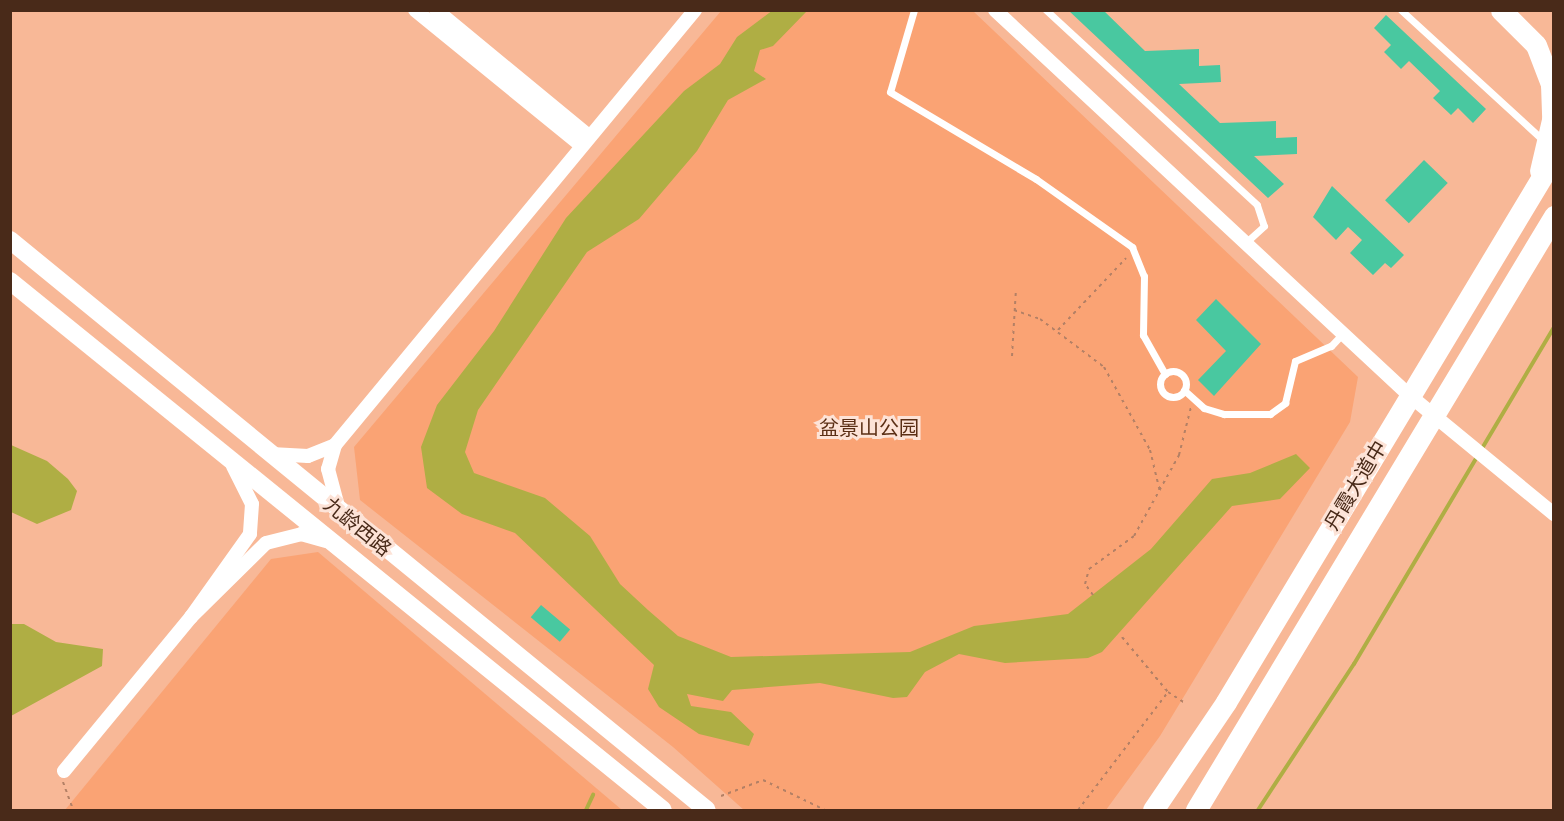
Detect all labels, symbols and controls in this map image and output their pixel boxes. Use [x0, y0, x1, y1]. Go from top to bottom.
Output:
park label: 盆景山公园 [819, 415, 919, 439]
street label: 丹霞大道中 [1319, 436, 1391, 534]
street label: 九龄西路 [319, 492, 397, 560]

